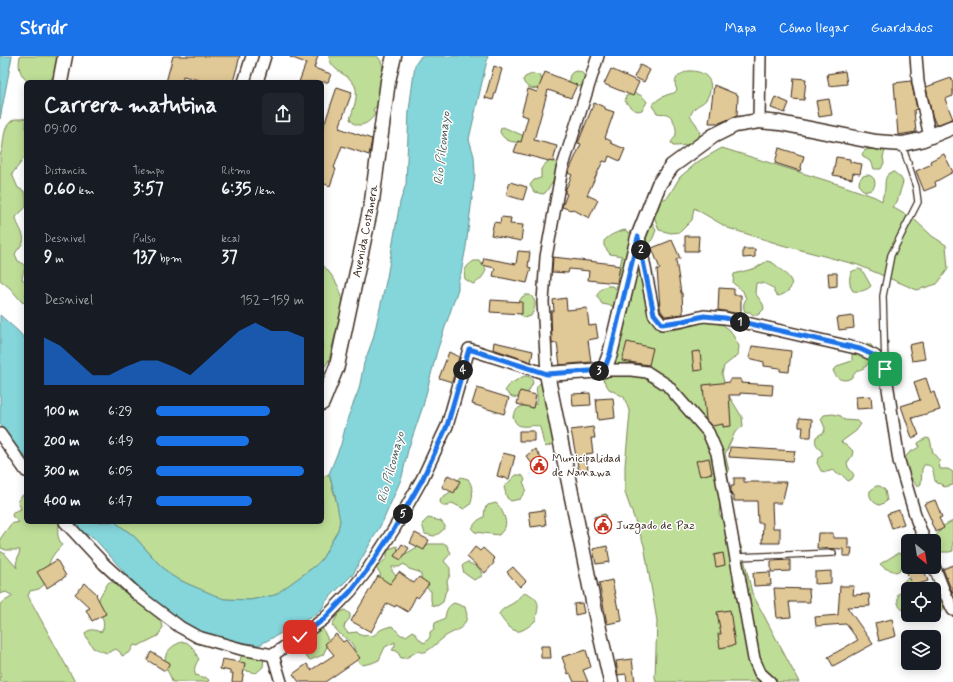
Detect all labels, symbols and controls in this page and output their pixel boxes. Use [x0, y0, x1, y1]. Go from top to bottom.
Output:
text: Stridr [20, 16, 67, 41]
text: Mapa [725, 19, 757, 37]
text: Cómo llegar [779, 19, 849, 37]
text: Guardados [871, 19, 933, 37]
text: Carrera matutina [44, 92, 217, 120]
button: share [262, 93, 304, 135]
water label: Río Pilcomayo [430, 110, 455, 185]
text: 09:00 [44, 121, 77, 138]
text: Distancia [44, 164, 87, 178]
text: Tiempo [133, 164, 164, 178]
text: Ritmo [221, 164, 250, 178]
text: 0.60 [44, 178, 75, 200]
text: 3:57 [133, 178, 164, 200]
text: 6:35 [221, 178, 251, 200]
street label: Avenida Costanera [349, 183, 383, 279]
text: km [75, 184, 95, 198]
text: /km [251, 184, 275, 198]
text: Desnivel [44, 232, 86, 246]
text: Pulso [133, 232, 156, 246]
text: kcal [221, 232, 240, 246]
pin: 2 [631, 240, 651, 260]
text: 2 [638, 243, 644, 257]
text: 9 [44, 246, 52, 268]
text: 137 [133, 246, 157, 268]
text: 37 [221, 246, 238, 268]
text: m [52, 252, 64, 266]
text: bpm [157, 252, 182, 266]
text: Desnivel [44, 292, 93, 309]
text: 152–159 m [240, 292, 304, 309]
pin: 1 [730, 312, 750, 332]
text: 1 [738, 315, 742, 329]
pin [868, 352, 902, 386]
icon: arrive [874, 358, 896, 380]
pin: 4 [453, 360, 473, 380]
pin: 3 [589, 361, 609, 381]
text: 4 [460, 363, 466, 377]
text: 3 [597, 364, 601, 378]
text: 100 m [44, 403, 79, 420]
text: 6:29 [108, 403, 132, 420]
water label: Río Pilcomayo [374, 429, 409, 505]
text: 200 m [44, 433, 79, 450]
text: 6:49 [108, 433, 133, 450]
place label: Municipalidad de Nanawa [552, 451, 621, 481]
public building icon: Municipalidad de Nanawa [529, 455, 549, 475]
text: 300 m [44, 463, 79, 480]
text: 6:05 [108, 463, 132, 480]
text: 400 m [44, 493, 81, 510]
text: 6:47 [108, 493, 132, 510]
pin: 5 [393, 504, 413, 524]
text: 5 [400, 507, 406, 521]
public building icon: Juzgado de Paz [593, 515, 613, 535]
place label: Juzgado de Paz [616, 518, 695, 534]
north arrow [901, 534, 941, 574]
map controls [901, 534, 941, 670]
button: locate [901, 582, 941, 622]
pin [283, 620, 317, 654]
icon: check [289, 626, 311, 648]
button: layers [901, 630, 941, 670]

